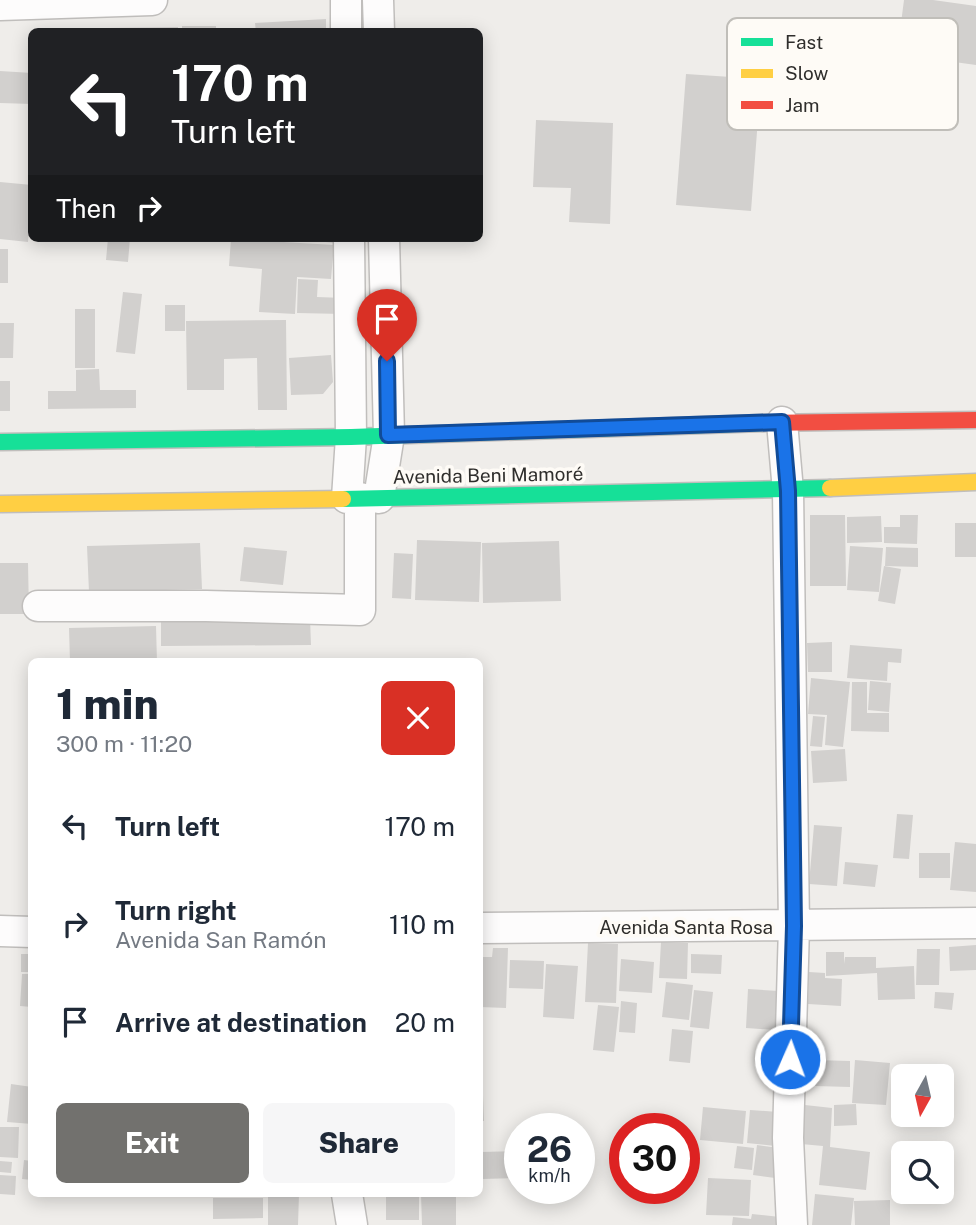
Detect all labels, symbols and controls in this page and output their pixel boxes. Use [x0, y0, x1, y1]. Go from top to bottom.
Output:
legend [727, 18, 958, 130]
text: Fast [785, 31, 823, 53]
text: 170 m [171, 54, 309, 112]
icon: left [56, 56, 147, 147]
text: Slow [785, 62, 829, 84]
text: Jam [785, 94, 819, 116]
text: Turn left [171, 113, 296, 150]
icon: right [130, 189, 168, 227]
text: Then [56, 193, 116, 224]
pin [357, 289, 417, 361]
icon: arrive [368, 300, 406, 338]
street label: Avenida Beni Mamoré [392, 462, 584, 488]
text: 1 min [56, 679, 159, 728]
button: close [381, 681, 455, 755]
text: 300 m · 11:20 [56, 730, 192, 757]
icon: left [56, 807, 94, 845]
text: Turn left [115, 811, 220, 842]
text: 170 m [385, 811, 455, 842]
text: Turn right [115, 895, 237, 926]
icon: right [56, 905, 94, 943]
text: 110 m [389, 909, 455, 940]
street label: Avenida Santa Rosa [599, 916, 773, 938]
text: Avenida San Ramón [115, 926, 326, 953]
icon: arrive [56, 1003, 94, 1041]
text: Arrive at destination [115, 1007, 367, 1038]
text: 20 m [395, 1007, 455, 1038]
position arrow [753, 1022, 827, 1096]
north arrow [891, 1064, 954, 1127]
map controls [891, 1064, 954, 1204]
button: Exit [56, 1103, 249, 1183]
button: Share [263, 1103, 455, 1183]
speed limit sign: 30 [609, 1113, 700, 1204]
text: 26 [527, 1129, 572, 1170]
button: search [891, 1141, 954, 1204]
text: km/h [528, 1165, 571, 1186]

